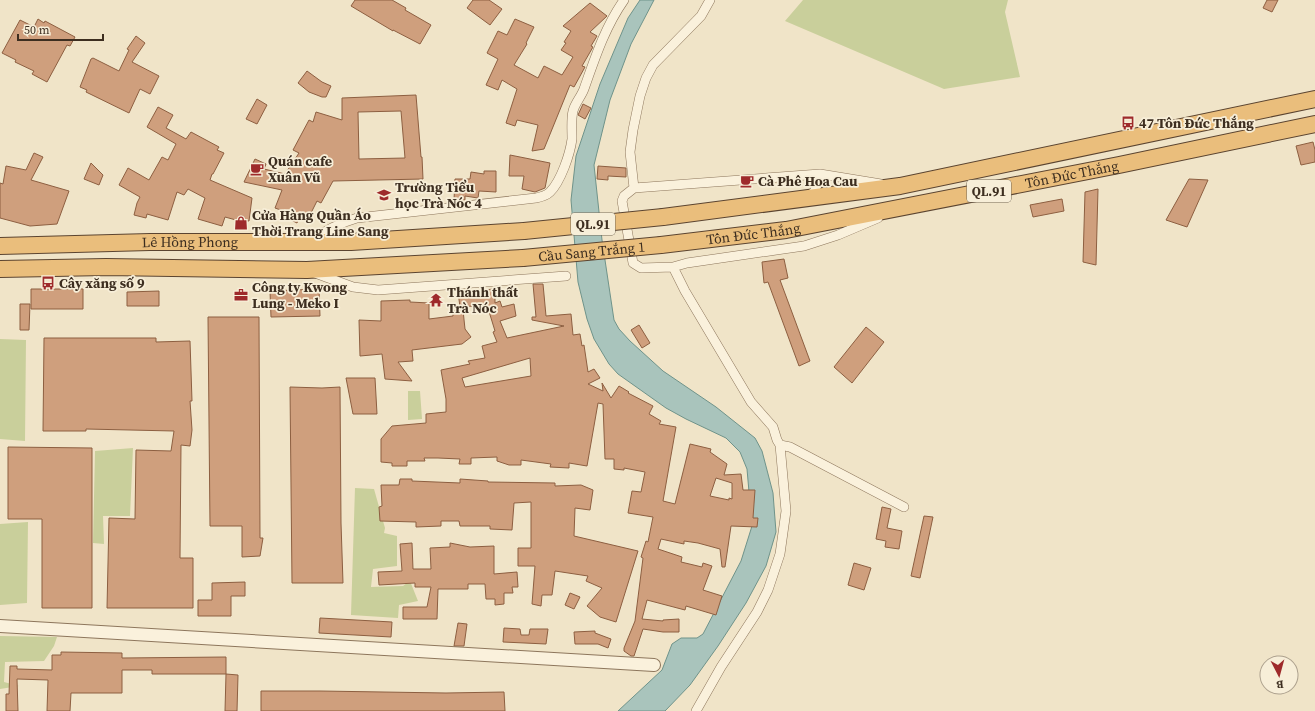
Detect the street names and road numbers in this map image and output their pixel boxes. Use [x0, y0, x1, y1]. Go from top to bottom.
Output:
street label: Tôn Đức Thắng [1023, 155, 1120, 193]
road number: QL.91 [967, 180, 1011, 202]
road number: QL.91 [571, 213, 615, 235]
street label: Tôn Đức Thắng [705, 217, 802, 249]
street label: Lê Hồng Phong [142, 232, 238, 252]
street label: Cầu Sang Trắng 1 [537, 237, 646, 267]

